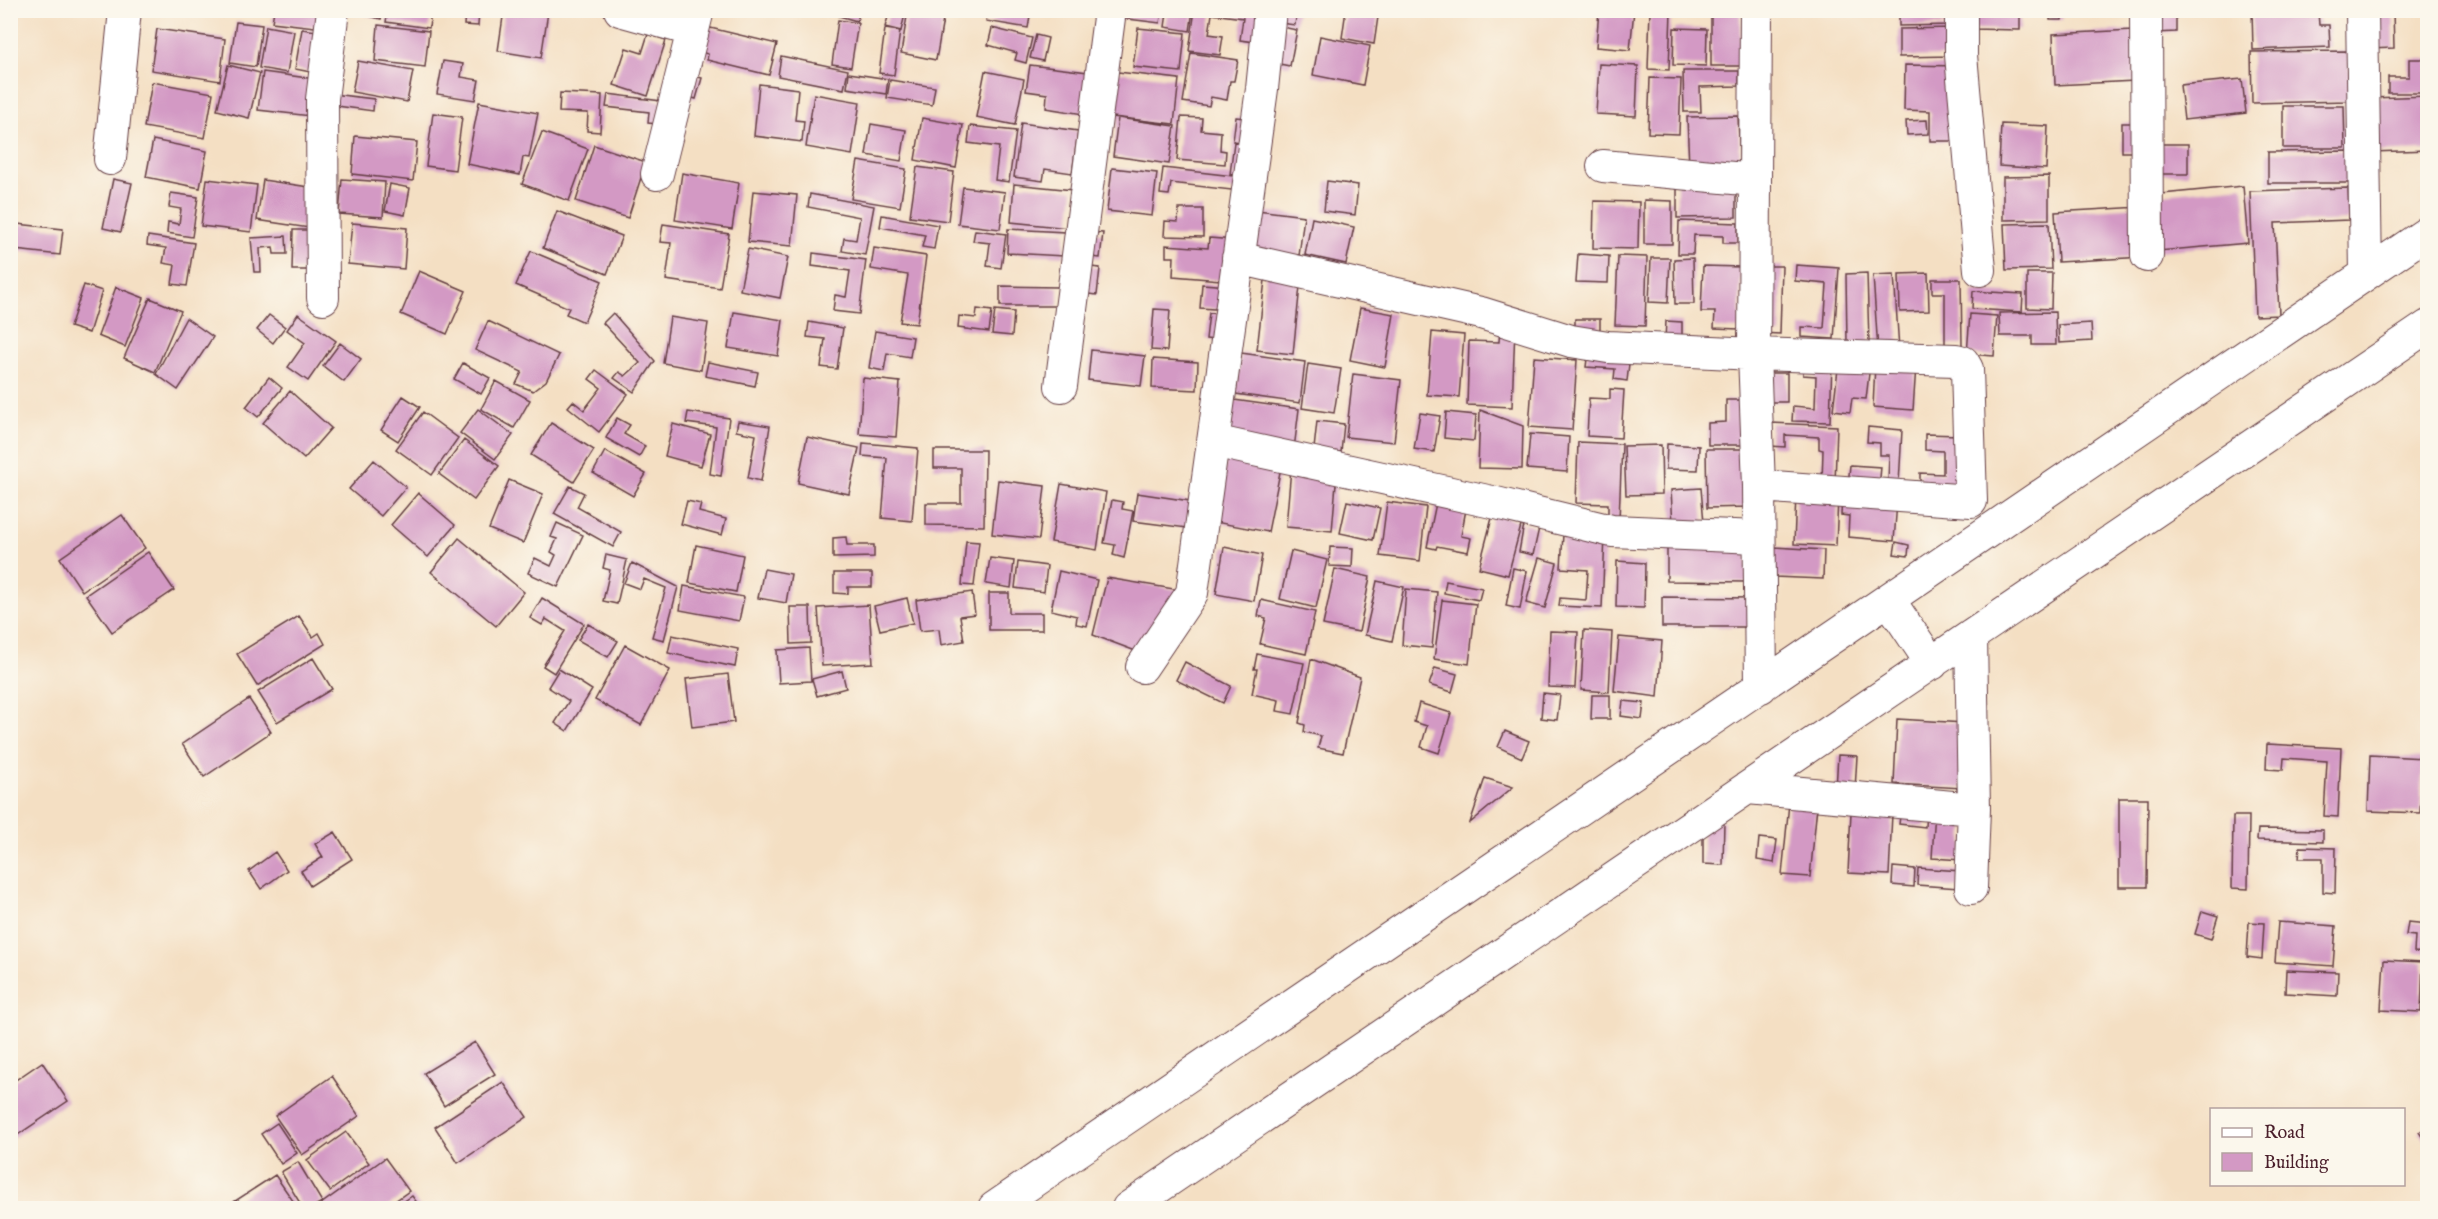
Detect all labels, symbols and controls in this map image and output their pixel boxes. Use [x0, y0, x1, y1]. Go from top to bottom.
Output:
legend [2210, 1108, 2405, 1186]
text: Road [2264, 1122, 2305, 1145]
text: Building [2264, 1152, 2329, 1175]

